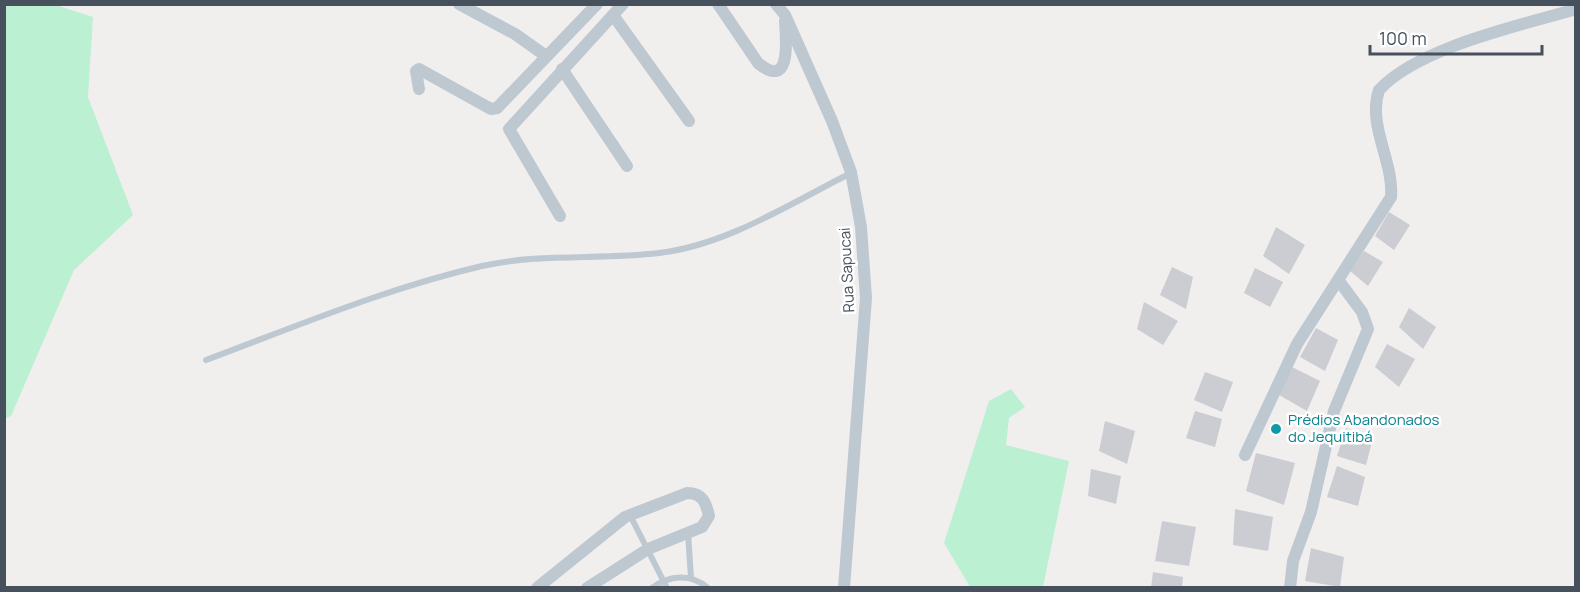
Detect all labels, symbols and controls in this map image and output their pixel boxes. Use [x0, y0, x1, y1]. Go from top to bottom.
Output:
scale bar [1370, 18, 1542, 56]
text: 100 m [1379, 26, 1427, 50]
street label: Rua Sapucai [834, 227, 859, 313]
place label: Prédios Abandonados do Jequitibá [1288, 409, 1440, 447]
marker: Prédios Abandonados do Jequitibá [1269, 422, 1283, 436]

